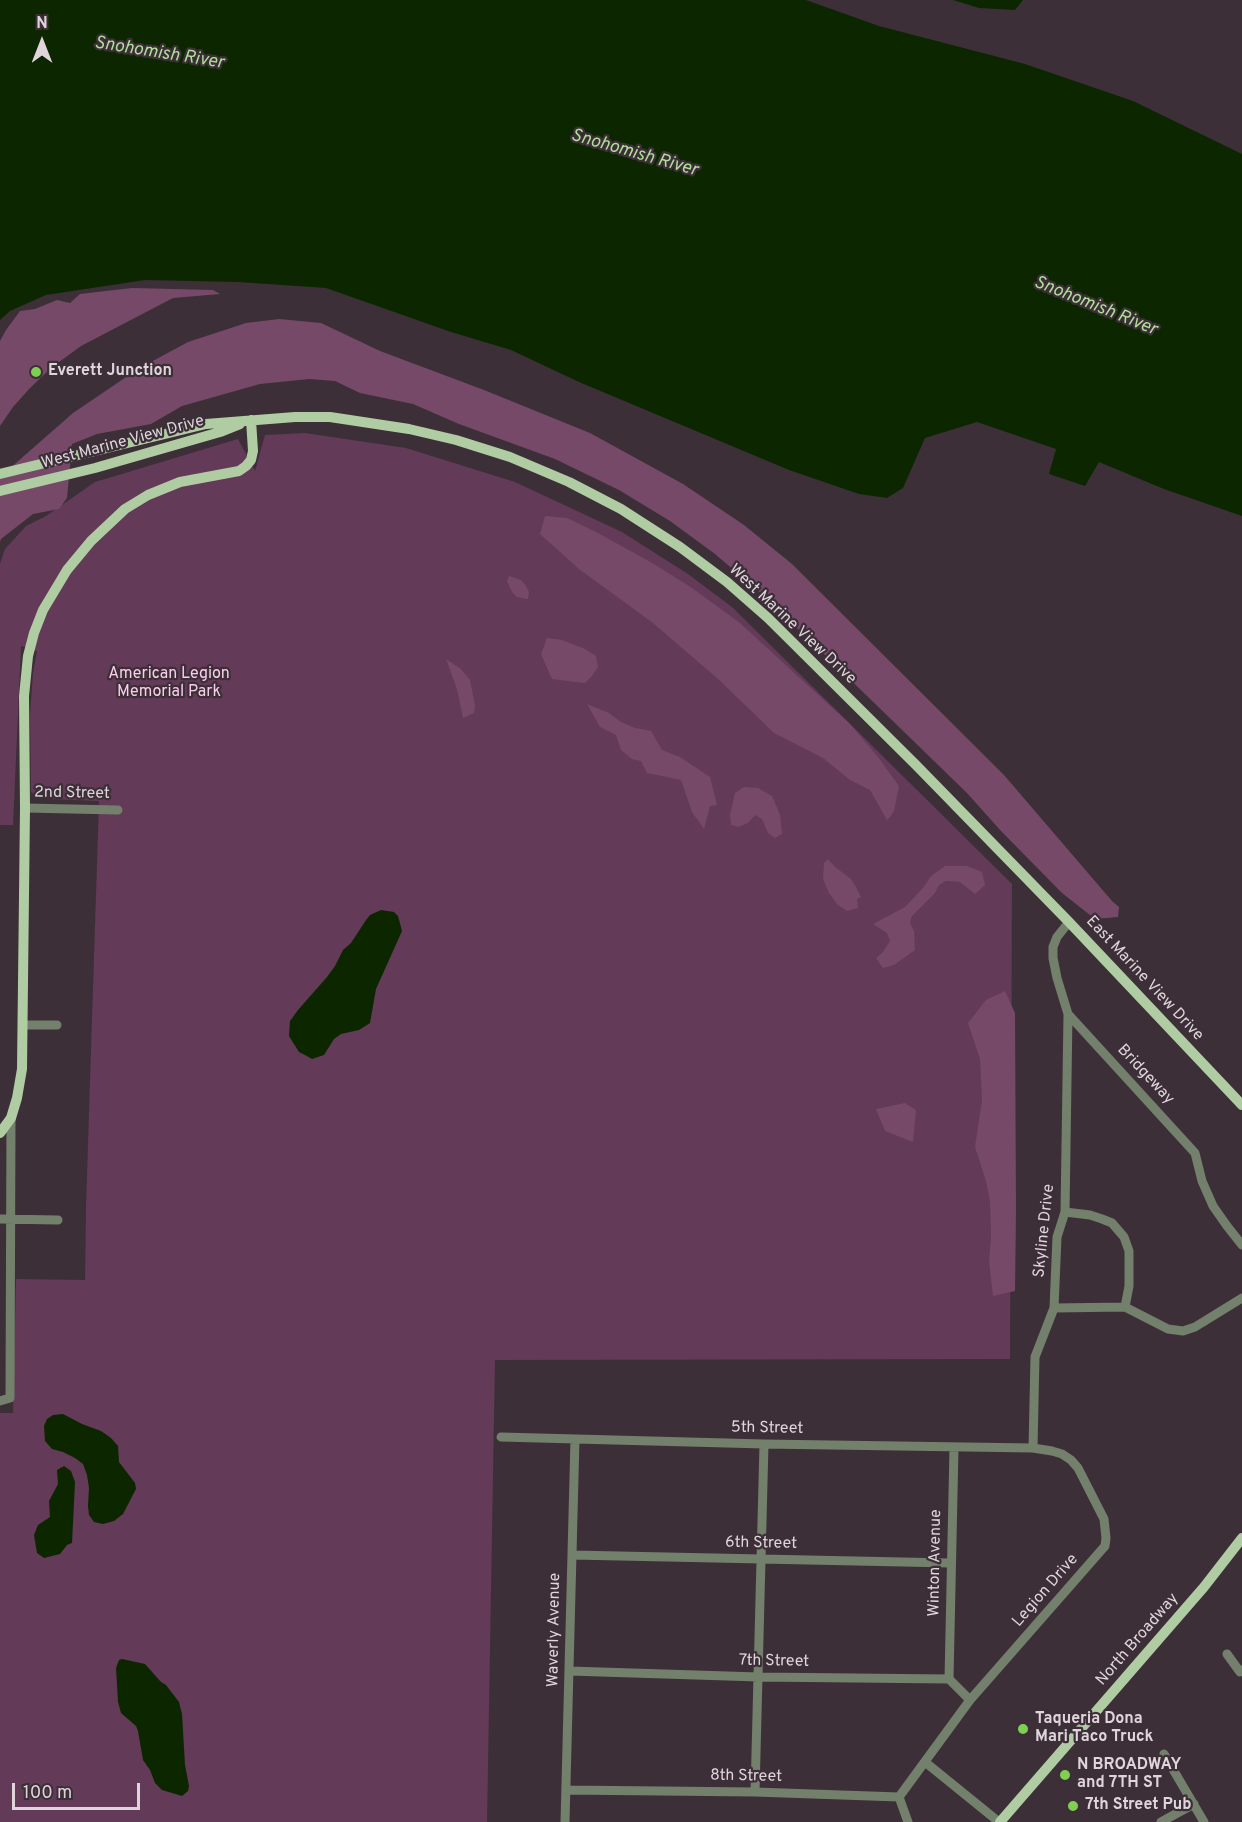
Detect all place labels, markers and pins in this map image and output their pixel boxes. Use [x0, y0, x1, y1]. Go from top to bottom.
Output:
place label: Everett Junction [48, 362, 172, 382]
marker: Everett Junction [29, 365, 43, 379]
place label: Taqueria Dona Mari Taco Truck [1035, 1710, 1154, 1748]
marker: Taqueria Dona Mari Taco Truck [1016, 1722, 1030, 1736]
place label: N BROADWAY and 7TH ST [1077, 1756, 1181, 1794]
marker: N BROADWAY and 7TH ST [1058, 1768, 1072, 1782]
place label: 7th Street Pub [1085, 1796, 1192, 1816]
marker: 7th Street Pub [1066, 1799, 1080, 1813]

